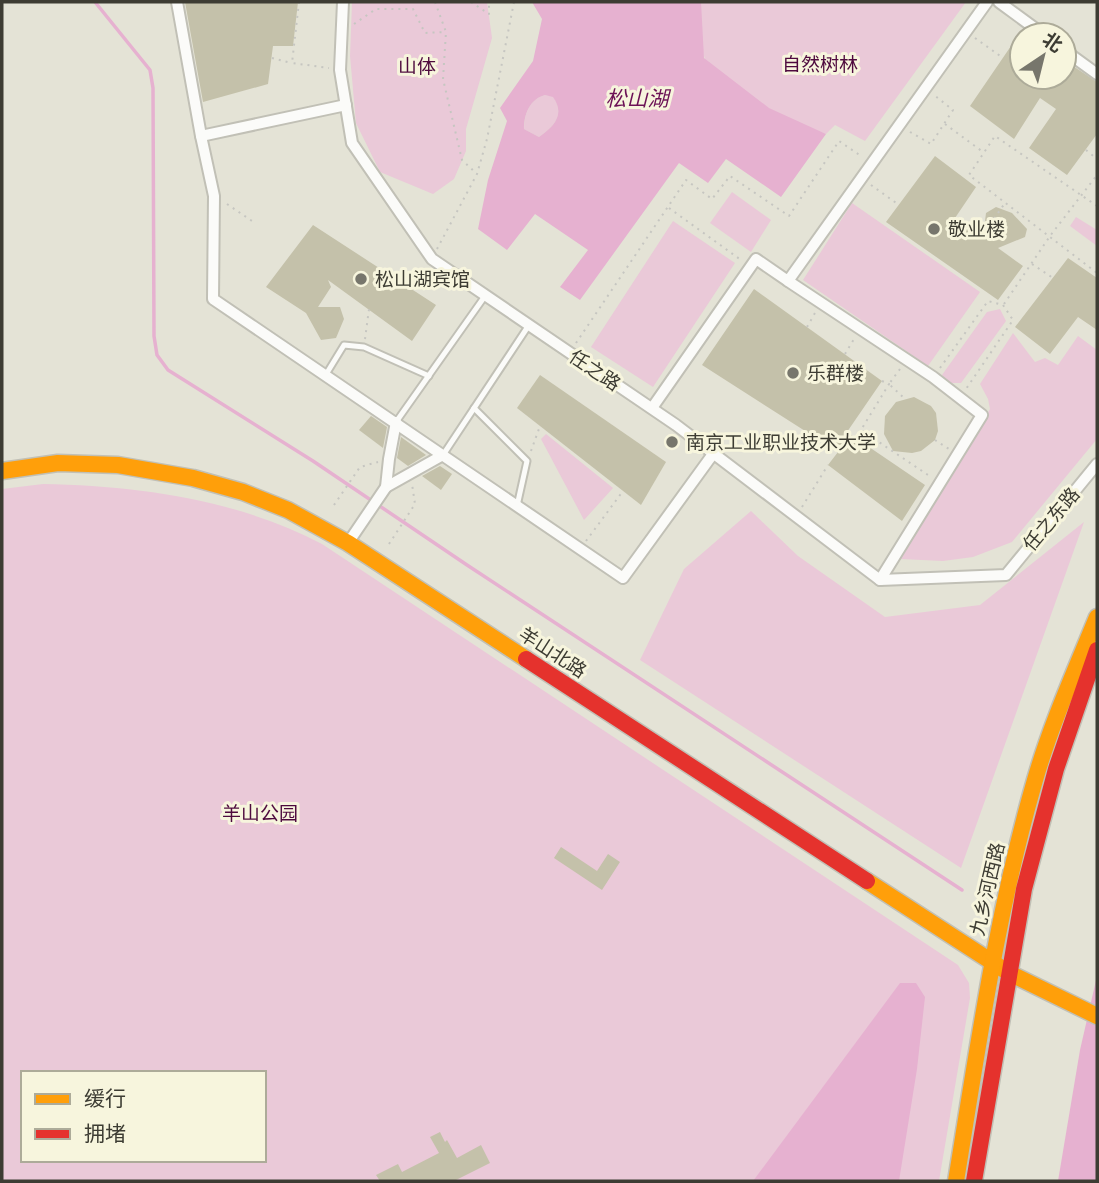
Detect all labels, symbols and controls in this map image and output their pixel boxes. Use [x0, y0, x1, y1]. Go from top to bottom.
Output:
north arrow [1008, 21, 1078, 91]
text: 北 [1039, 28, 1067, 57]
park label: 自然树林 [782, 53, 858, 75]
park label: 山体 [398, 55, 436, 77]
water label: 松山湖 [606, 86, 671, 110]
place label: 敬业楼 [948, 218, 1005, 240]
marker: 敬业楼 [926, 221, 942, 237]
place label: 松山湖宾馆 [375, 268, 470, 290]
marker: 松山湖宾馆 [353, 271, 369, 287]
street label: 任之路 [565, 345, 625, 395]
place label: 乐群楼 [807, 362, 864, 384]
marker: 乐群楼 [785, 365, 801, 381]
place label: 南京工业职业技术大学 [686, 431, 876, 453]
marker: 南京工业职业技术大学 [664, 434, 680, 450]
street label: 任之东路 [1018, 483, 1084, 555]
street label: 羊山北路 [515, 622, 591, 682]
park label: 羊山公园 [222, 802, 298, 824]
street label: 九乡河西路 [966, 840, 1008, 938]
legend [21, 1071, 266, 1162]
text: 缓行 [84, 1086, 126, 1110]
text: 拥堵 [84, 1121, 126, 1145]

